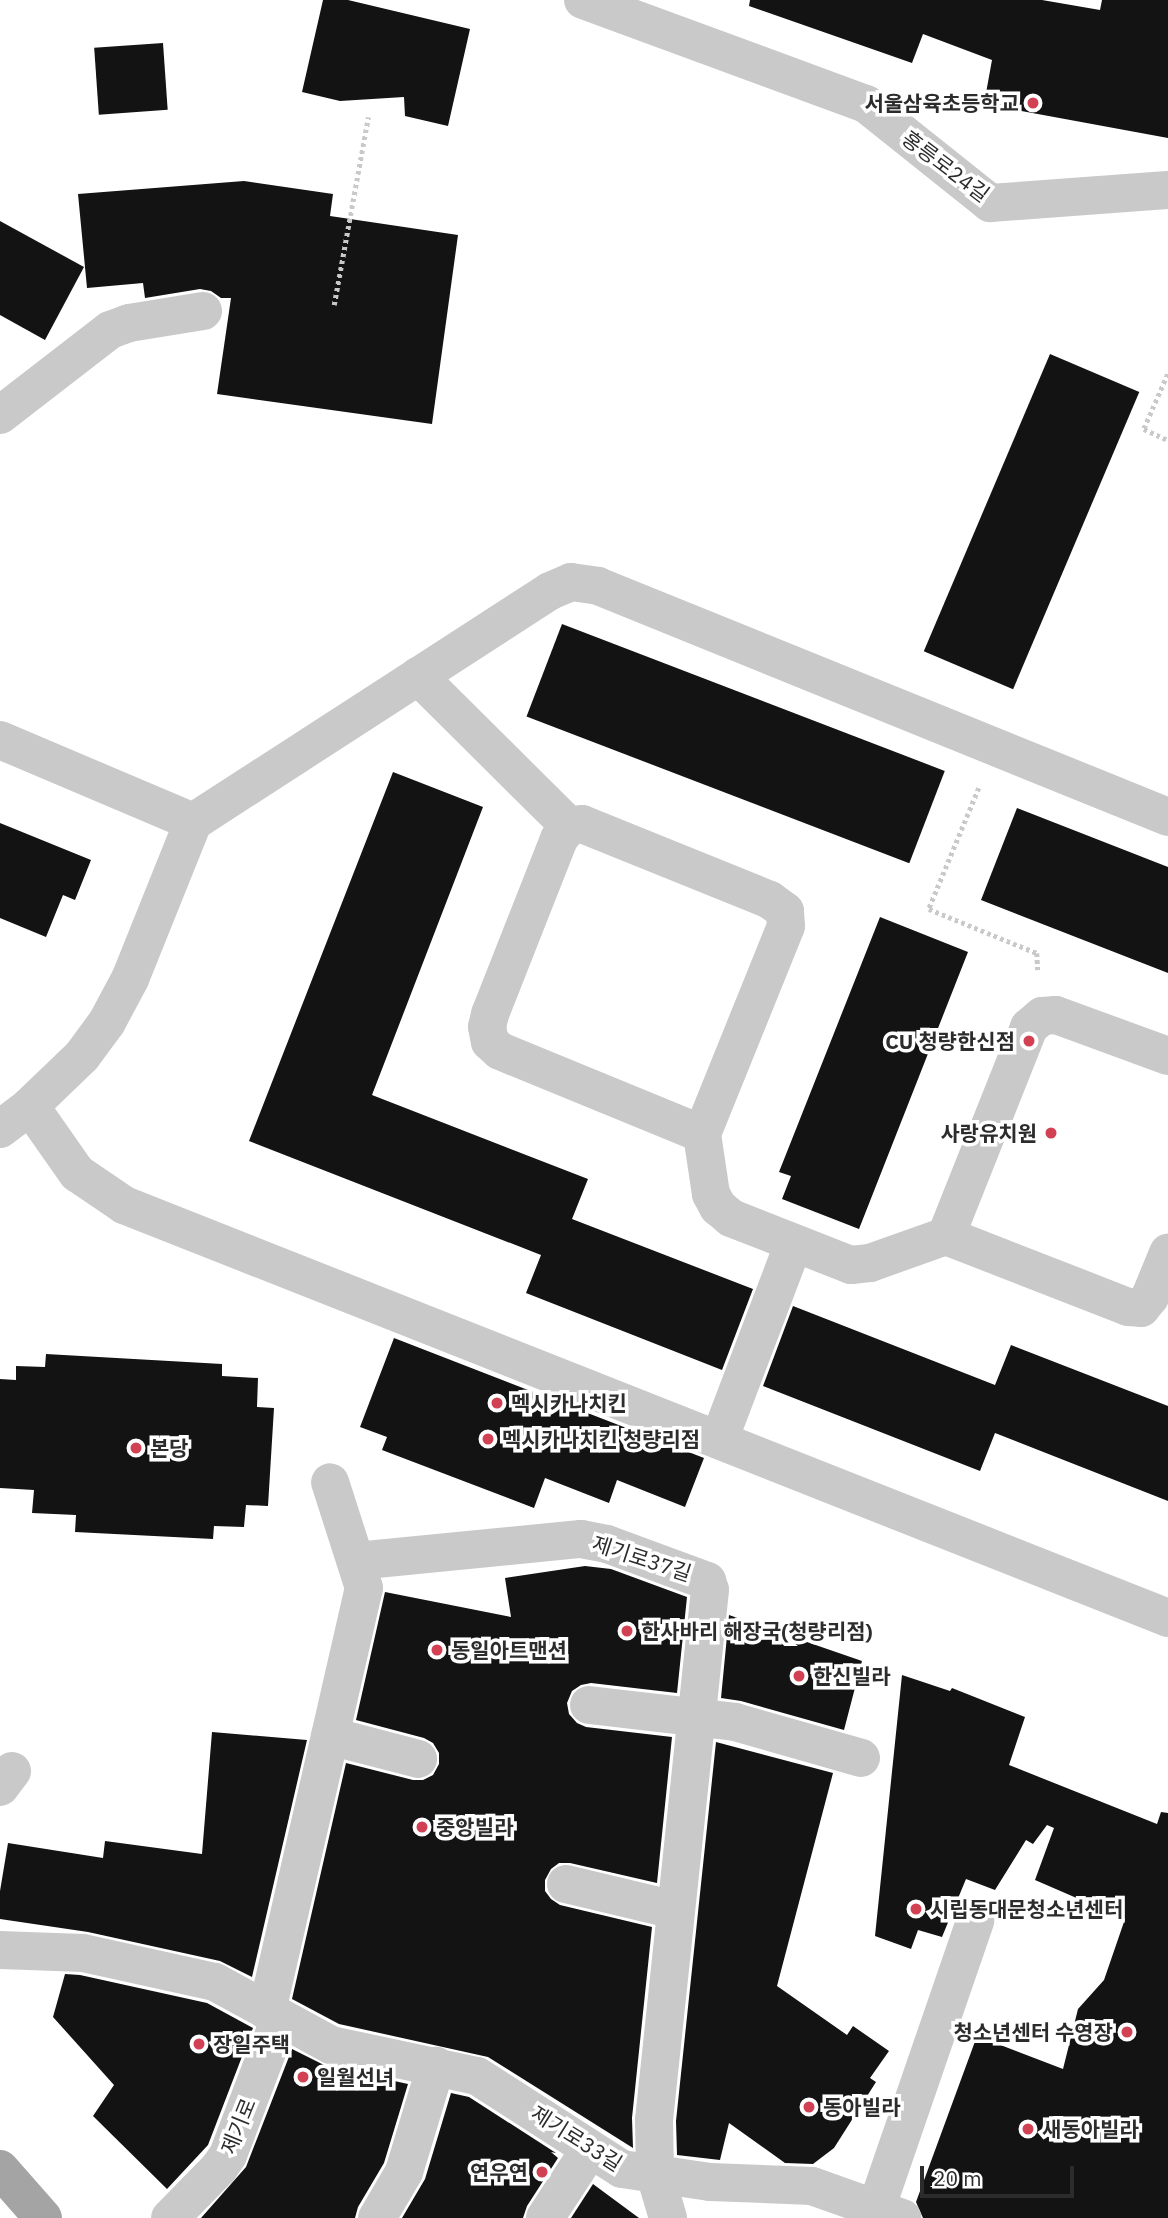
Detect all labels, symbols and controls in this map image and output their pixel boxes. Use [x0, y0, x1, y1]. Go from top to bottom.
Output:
place label: 서울삼육초등학교 [864, 90, 1019, 116]
marker: 서울삼육초등학교 [1025, 95, 1041, 111]
street label: 홍릉로24길 [897, 125, 995, 207]
place label: CU 청량한신점 [885, 1028, 1015, 1054]
marker: CU 청량한신점 [1021, 1033, 1037, 1049]
place label: 사랑유치원 [940, 1120, 1037, 1146]
marker: 사랑유치원 [1043, 1125, 1059, 1141]
place label: 멕시카나치킨 [511, 1390, 627, 1416]
marker: 멕시카나치킨 [489, 1395, 505, 1411]
place label: 멕시카나치킨 청량리점 [502, 1426, 700, 1452]
marker: 멕시카나치킨 청량리점 [480, 1431, 496, 1447]
place label: 본당 [150, 1435, 189, 1461]
marker: 본당 [128, 1440, 144, 1456]
street label: 제기로37길 [589, 1530, 695, 1586]
place label: 한사바리 해장국(청량리점) [641, 1618, 873, 1644]
marker: 한사바리 해장국(청량리점) [619, 1623, 635, 1639]
place label: 동일아트맨션 [451, 1637, 567, 1663]
marker: 동일아트맨션 [429, 1642, 445, 1658]
place label: 한신빌라 [813, 1663, 890, 1689]
marker: 한신빌라 [791, 1668, 807, 1684]
place label: 중앙빌라 [436, 1814, 513, 1840]
marker: 중앙빌라 [414, 1819, 430, 1835]
place label: 시립동대문청소년센터 [930, 1896, 1123, 1922]
marker: 시립동대문청소년센터 [908, 1901, 924, 1917]
place label: 청소년센터 수영장 [953, 2019, 1113, 2045]
marker: 청소년센터 수영장 [1119, 2024, 1135, 2040]
place label: 장일주택 [213, 2031, 290, 2057]
marker: 장일주택 [191, 2036, 207, 2052]
place label: 일월선녀 [317, 2064, 394, 2090]
marker: 일월선녀 [295, 2069, 311, 2085]
street label: 제기로 [215, 2094, 261, 2158]
place label: 동아빌라 [823, 2094, 900, 2120]
marker: 동아빌라 [801, 2099, 817, 2115]
street label: 제기로33길 [527, 2100, 627, 2176]
place label: 새동아빌라 [1042, 2116, 1139, 2142]
marker: 새동아빌라 [1020, 2121, 1036, 2137]
scale bar [923, 2152, 1077, 2196]
place label: 연우연 [470, 2159, 528, 2185]
marker: 연우연 [534, 2164, 550, 2180]
text: 20 m [933, 2164, 982, 2192]

